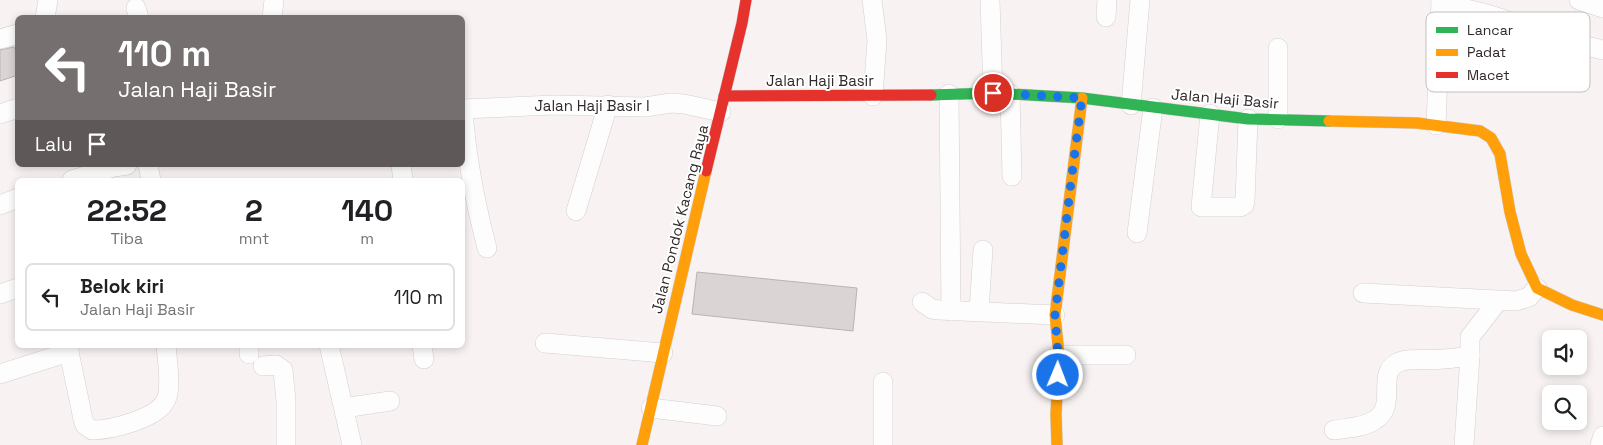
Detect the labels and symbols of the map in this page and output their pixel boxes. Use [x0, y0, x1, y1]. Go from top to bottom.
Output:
legend [1426, 12, 1590, 92]
text: Lancar [1467, 21, 1513, 39]
text: Padat [1467, 43, 1506, 61]
text: Macet [1467, 66, 1510, 84]
street label: Jalan Haji Basir [766, 71, 874, 90]
pin [972, 72, 1014, 114]
street label: Jalan Haji Basir [1170, 84, 1280, 113]
street label: Jalan Haji Basir I [534, 96, 650, 115]
street label: Jalan Pondok Kacang Raya [647, 122, 712, 315]
position arrow [1031, 348, 1083, 400]

